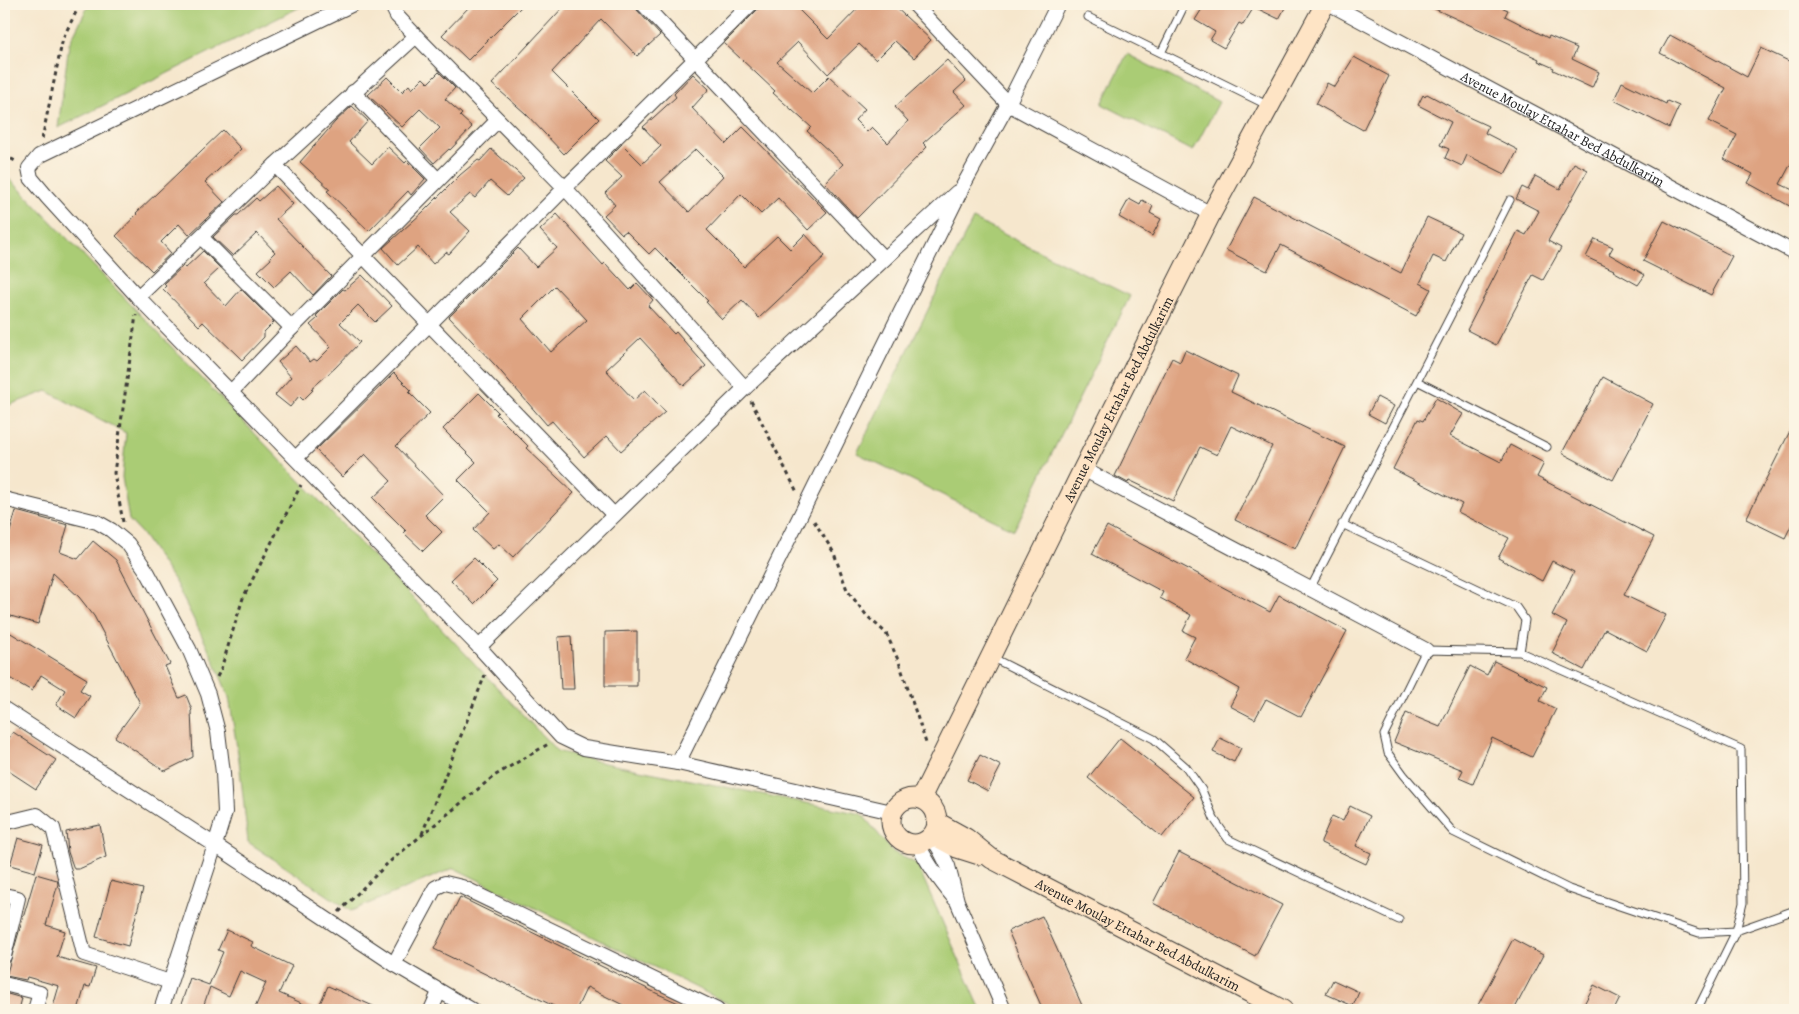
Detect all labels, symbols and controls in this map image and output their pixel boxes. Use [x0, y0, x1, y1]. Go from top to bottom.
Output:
street label: Avenue Moulay Ettahar Bed Abdulkarim [1457, 66, 1668, 191]
street label: Avenue Moulay Ettahar Bed Abdulkarim [1059, 293, 1178, 506]
street label: Avenue Moulay Ettahar Bed Abdulkarim [1031, 874, 1244, 996]

